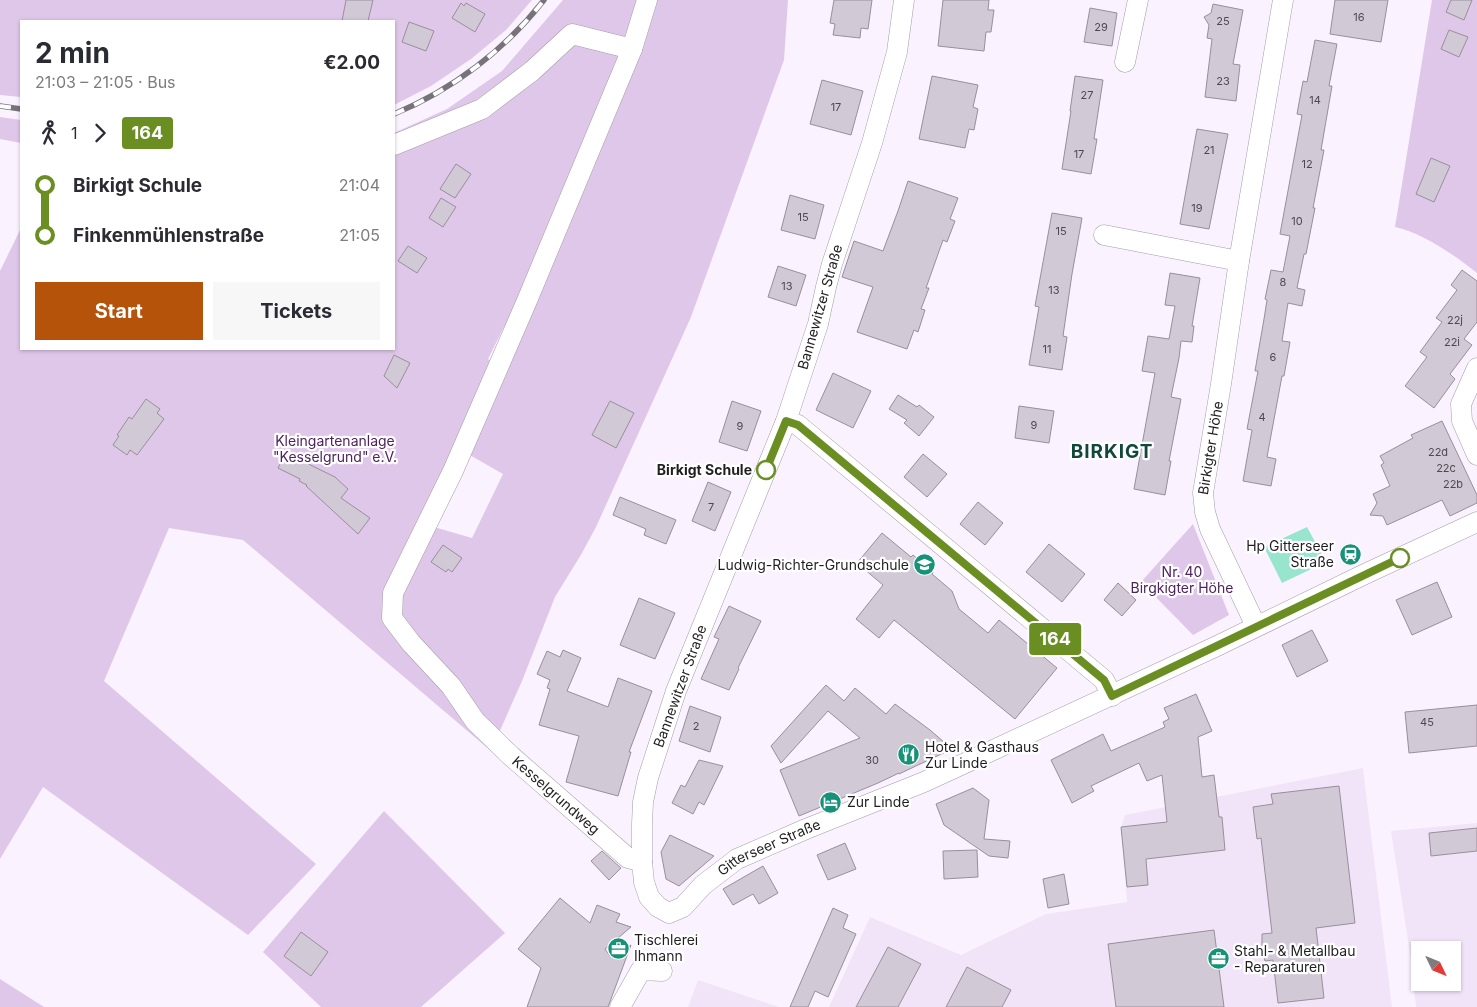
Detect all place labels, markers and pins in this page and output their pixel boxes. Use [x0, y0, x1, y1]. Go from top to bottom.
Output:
marker: Birkigt Schule [756, 460, 776, 480]
place label: Birkigt Schule [657, 461, 752, 478]
place label: Hp Gitterseer Straße [1246, 537, 1334, 570]
station icon: Hp Gitterseer Straße [1338, 542, 1362, 566]
unlabelled marker [1390, 548, 1410, 568]
school or university icon: Ludwig-Richter-Grundschule [913, 553, 937, 577]
place label: Ludwig-Richter-Grundschule [718, 556, 909, 573]
place label: Hotel & Gasthaus Zur Linde [925, 738, 1039, 771]
restaurant icon: Hotel & Gasthaus Zur Linde [897, 743, 921, 767]
hotel icon: Zur Linde [819, 790, 843, 814]
place label: Zur Linde [847, 793, 910, 810]
place label: Tischlerei Ihmann [634, 931, 698, 964]
office icon: Tischlerei Ihmann [606, 936, 630, 960]
place label: Stahl- & Metallbau - Reparaturen [1234, 942, 1355, 975]
office icon: Stahl- & Metallbau - Reparaturen [1206, 947, 1230, 971]

